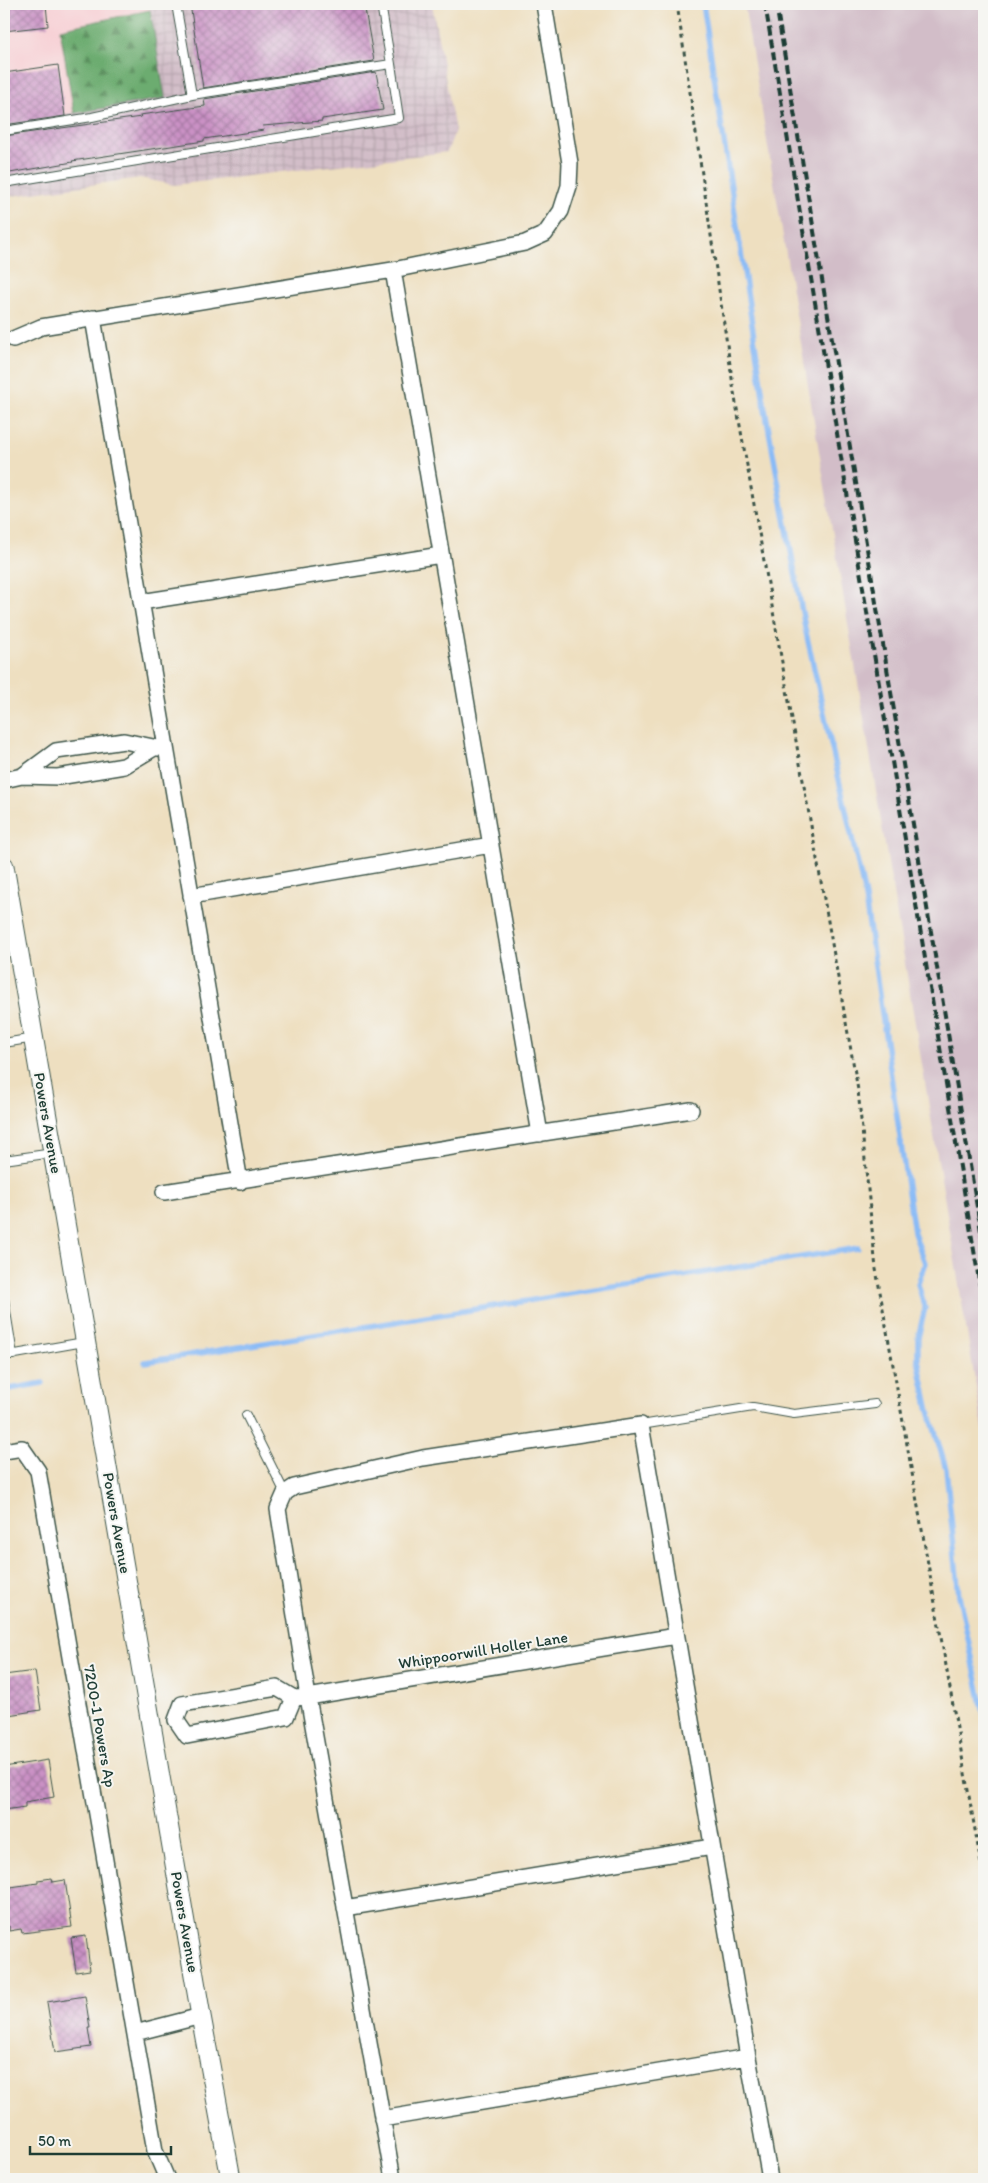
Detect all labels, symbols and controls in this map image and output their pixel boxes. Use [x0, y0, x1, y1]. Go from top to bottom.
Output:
street label: Powers Avenue [30, 1071, 66, 1175]
street label: Powers Avenue [99, 1471, 135, 1575]
street label: Whippoorwill Holler Lane [397, 1627, 569, 1673]
street label: 7200-1 Powers Ap [80, 1663, 120, 1789]
street label: Powers Avenue [167, 1870, 203, 1974]
scale bar [30, 2123, 171, 2155]
text: 50 m [38, 2132, 71, 2150]

